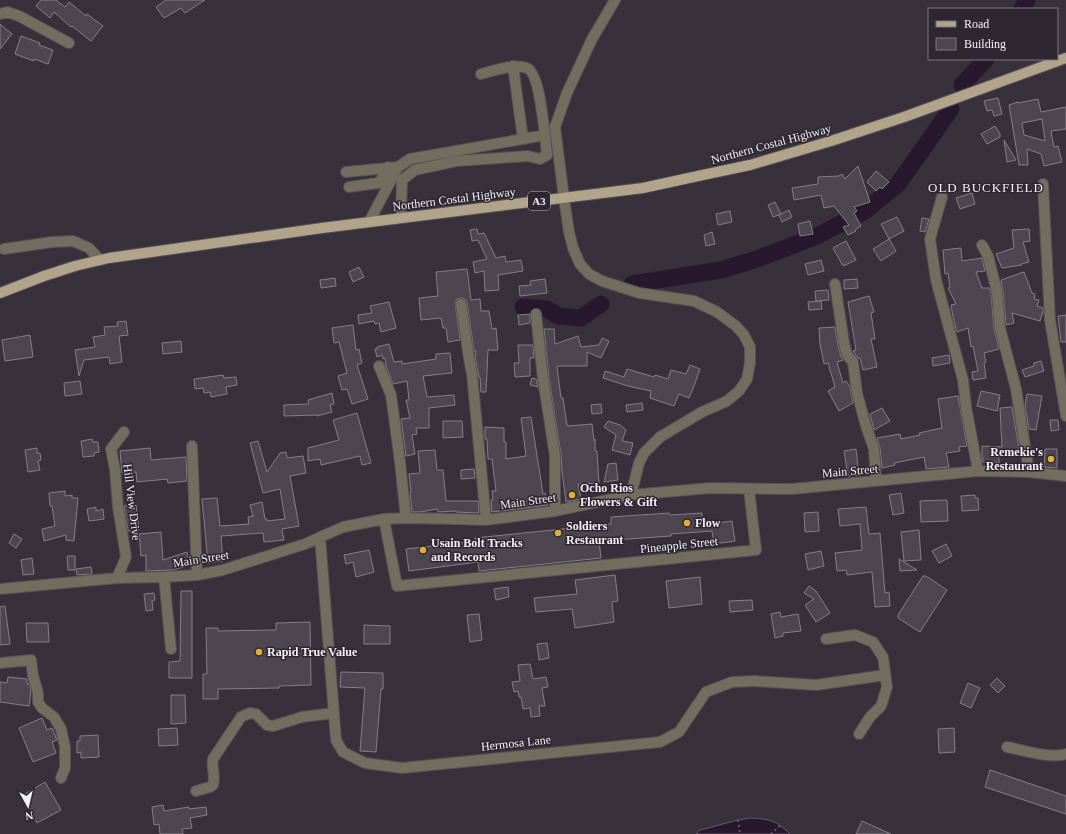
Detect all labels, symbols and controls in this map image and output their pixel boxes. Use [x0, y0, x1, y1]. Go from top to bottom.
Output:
legend [928, 8, 1058, 60]
text: Road [964, 17, 989, 31]
text: Building [964, 37, 1006, 51]
street label: Northern Costal Highway [709, 121, 833, 167]
district label: OLD BUCKFIELD [928, 180, 1044, 195]
street label: Northern Costal Highway [392, 184, 516, 214]
road number: A3 [528, 192, 550, 210]
place label: Remekie's Restaurant [986, 445, 1043, 473]
marker: Remekie's Restaurant [1046, 454, 1056, 464]
street label: Main Street [821, 462, 879, 480]
street label: Hill View Drive [120, 463, 144, 541]
place label: Ocho Rios Flowers & Gift [580, 481, 657, 509]
street label: Main Street [499, 490, 558, 512]
marker: Ocho Rios Flowers & Gift [567, 490, 577, 500]
place label: Flow [695, 516, 721, 530]
marker: Flow [682, 518, 692, 528]
place label: Soldiers Restaurant [566, 519, 623, 547]
marker: Soldiers Restaurant [553, 528, 563, 538]
street label: Pineapple Street [639, 534, 719, 556]
place label: Usain Bolt Tracks and Records [431, 536, 523, 564]
marker: Usain Bolt Tracks and Records [418, 545, 428, 555]
street label: Main Street [172, 548, 231, 570]
place label: Rapid True Value [267, 645, 358, 659]
marker: Rapid True Value [254, 647, 264, 657]
street label: Hermosa Lane [480, 732, 552, 754]
north arrow [8, 786, 48, 826]
text: N [25, 809, 34, 822]

